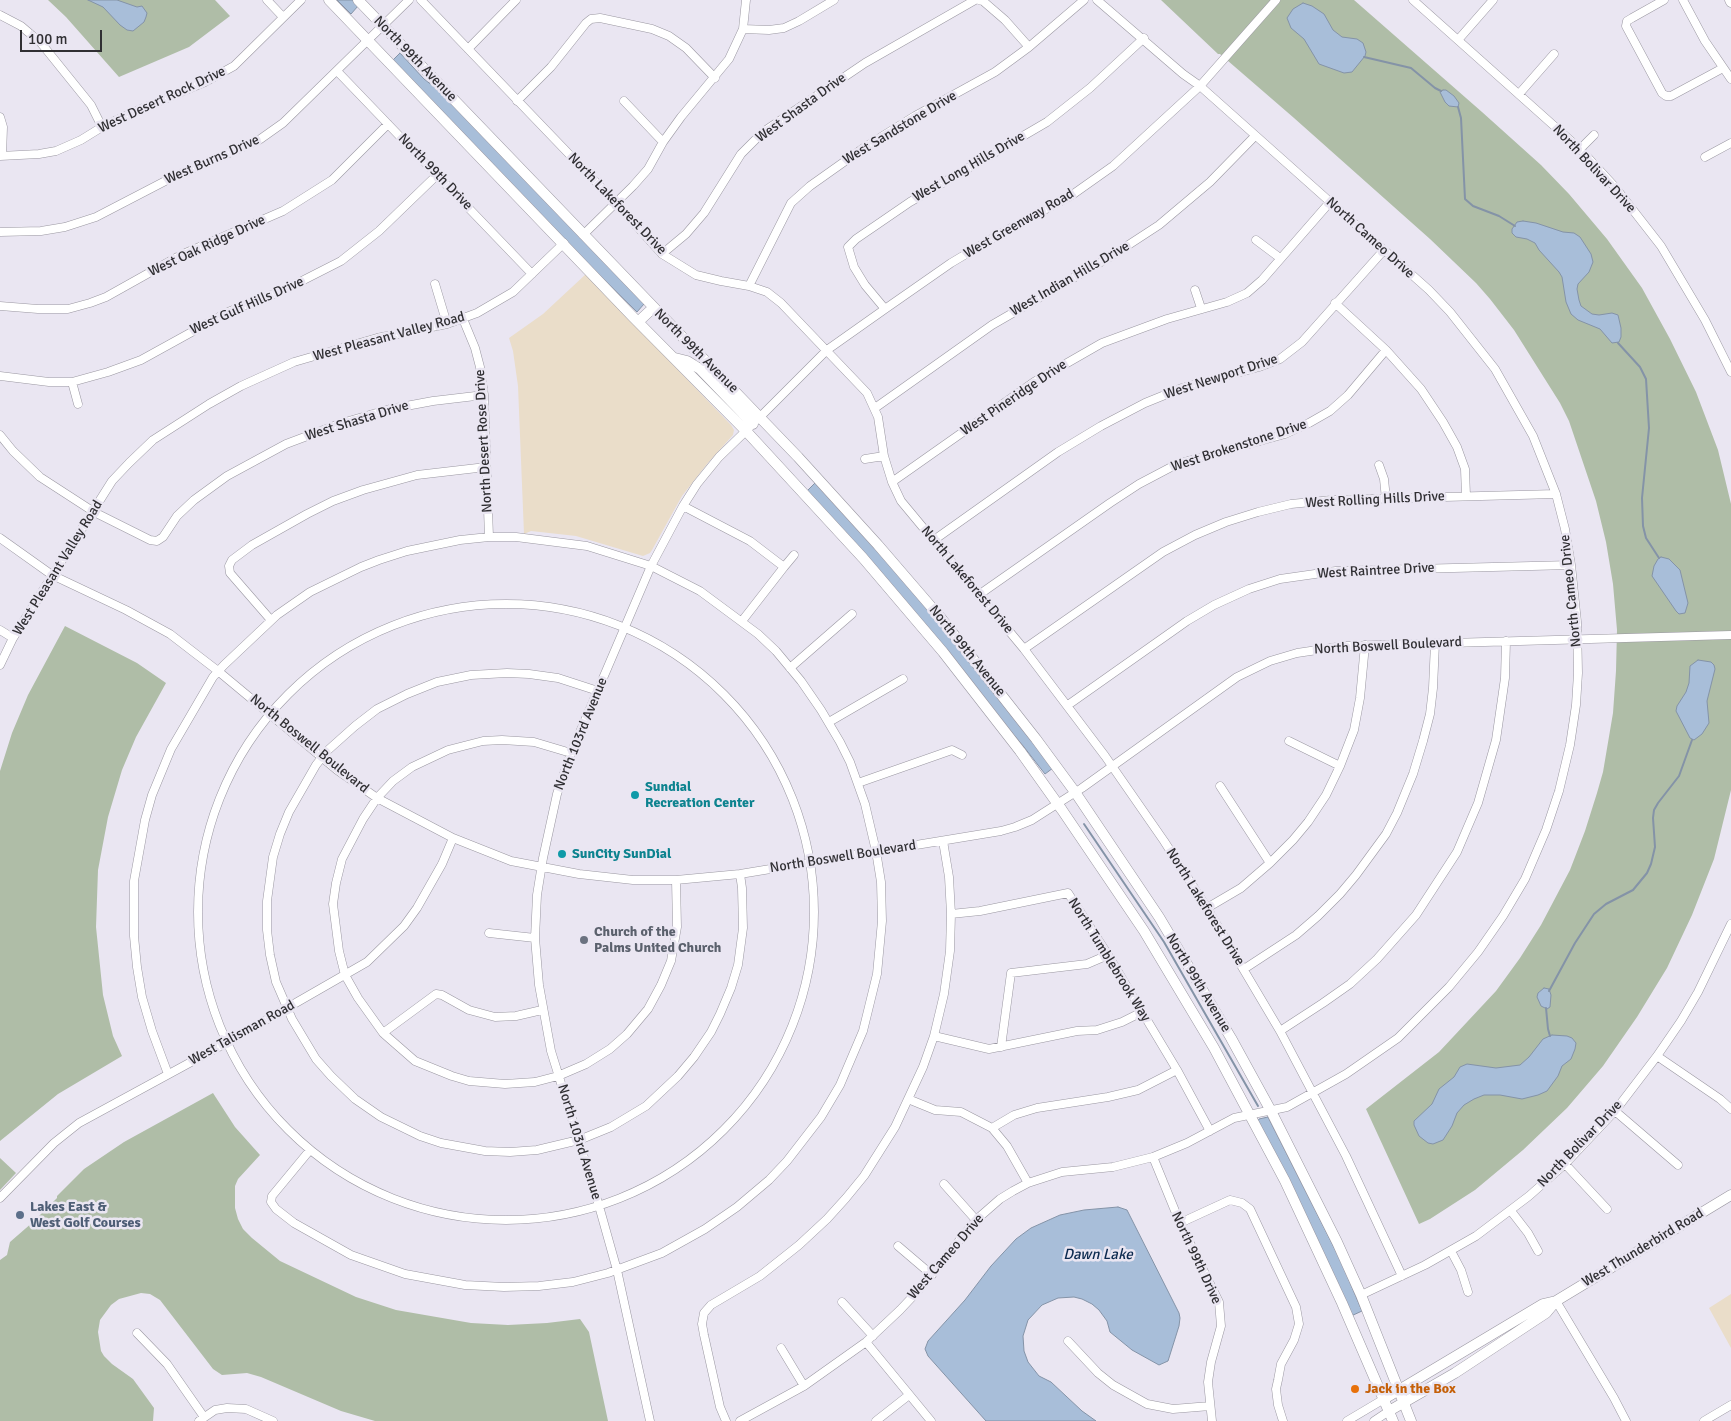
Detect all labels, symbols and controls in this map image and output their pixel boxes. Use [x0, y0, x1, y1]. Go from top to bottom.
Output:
street label: North 99th Avenue [370, 13, 460, 105]
scale bar [22, 20, 105, 52]
text: 100 m [28, 30, 68, 48]
street label: West Desert Rock Drive [96, 63, 228, 137]
street label: West Shasta Drive [753, 70, 849, 146]
street label: West Sandstone Drive [840, 87, 960, 169]
street label: North Bolivar Drive [1549, 121, 1639, 217]
street label: West Long Hills Drive [910, 128, 1028, 206]
street label: North 99th Drive [394, 130, 476, 214]
street label: West Burns Drive [162, 132, 262, 188]
street label: North Lakeforest Drive [564, 150, 670, 258]
street label: West Greenway Road [961, 186, 1077, 262]
street label: North Cameo Drive [1322, 194, 1418, 282]
street label: West Oak Ridge Drive [146, 212, 268, 280]
street label: West Indian Hills Drive [1007, 238, 1133, 320]
street label: West Gulf Hills Drive [188, 273, 306, 339]
street label: North 99th Avenue [650, 305, 742, 397]
street label: West Pleasant Valley Road [311, 309, 467, 365]
street label: West Newport Drive [1162, 351, 1280, 403]
street label: West Pineridge Drive [958, 356, 1070, 440]
street label: North Desert Rose Drive [472, 369, 496, 513]
street label: West Shasta Drive [303, 397, 411, 445]
street label: West Brokenstone Drive [1169, 416, 1309, 476]
street label: West Rolling Hills Drive [1305, 488, 1445, 512]
street label: West Pleasant Valley Road [9, 497, 107, 639]
street label: North Lakeforest Drive [917, 523, 1017, 637]
street label: North Cameo Drive [1557, 534, 1585, 648]
street label: West Raintree Drive [1317, 560, 1435, 582]
street label: North 99th Avenue [925, 602, 1009, 700]
street label: North Boswell Boulevard [1314, 634, 1462, 658]
street label: North 103rd Avenue [551, 675, 611, 793]
street label: North Boswell Boulevard [246, 691, 372, 797]
place label: Sundial Recreation Center [645, 779, 755, 812]
marker: Sundial Recreation Center [629, 789, 641, 801]
street label: North Boswell Boulevard [769, 837, 917, 877]
street label: North Lakeforest Drive [1162, 845, 1248, 969]
place label: SunCity SunDial [572, 846, 671, 862]
marker: SunCity SunDial [556, 848, 568, 860]
street label: North Tumblebrook Way [1064, 895, 1154, 1025]
place label: Church of the Palms United Church [594, 924, 721, 956]
street label: North 99th Avenue [1162, 931, 1234, 1035]
marker: Church of the Palms United Church [578, 934, 590, 946]
street label: West Talisman Road [186, 997, 298, 1069]
street label: North 103rd Avenue [553, 1082, 605, 1202]
street label: North Bolivar Drive [1534, 1097, 1626, 1191]
place label: Lakes East & West Golf Courses [30, 1199, 141, 1232]
street label: West Thunderbird Road [1579, 1205, 1707, 1291]
marker: Lakes East & West Golf Courses [14, 1209, 26, 1221]
street label: North 99th Drive [1167, 1209, 1225, 1307]
street label: West Cameo Drive [904, 1211, 988, 1303]
water label: Dawn Lake [1063, 1246, 1133, 1264]
place label: Jack in the Box [1365, 1381, 1456, 1397]
marker: Jack in the Box [1349, 1383, 1361, 1395]

